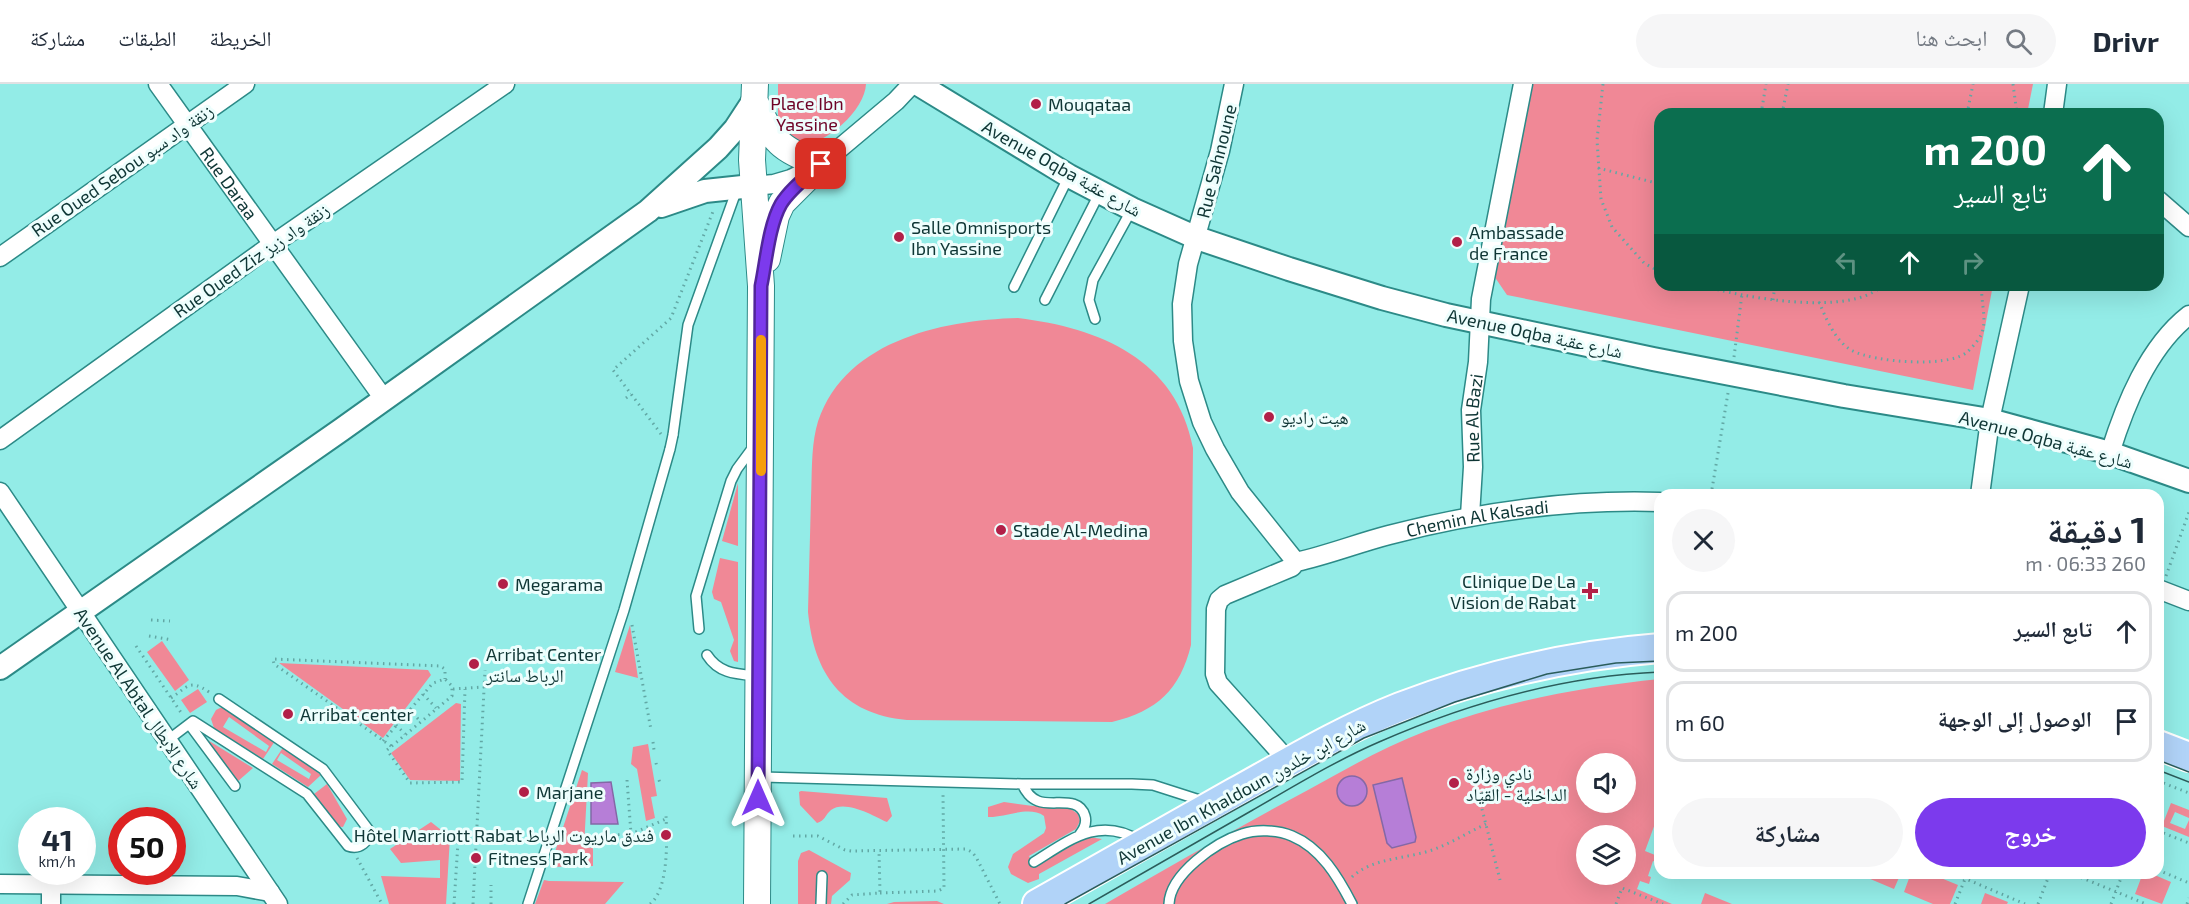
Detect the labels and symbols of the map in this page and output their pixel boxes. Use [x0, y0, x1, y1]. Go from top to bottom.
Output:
park label: Place Ibn Yassine [770, 92, 844, 135]
place label: Mouqataa [1048, 93, 1131, 115]
marker: Mouqataa [1029, 97, 1043, 111]
street label: Rue Oued Sebou زنقة واد سبو [27, 99, 217, 242]
street label: Rue Sahnoune [1191, 102, 1241, 220]
street label: Avenue Oqba شارع عقبة [978, 115, 1145, 222]
pin [795, 138, 846, 189]
street label: Rue Daraa [196, 143, 263, 224]
street label: Rue Oued Ziz زنقة واد زيز [169, 198, 333, 322]
place label: Salle Omnisports Ibn Yassine [911, 216, 1051, 259]
place label: Ambassade de France [1469, 221, 1564, 264]
marker: Salle Omnisports Ibn Yassine [892, 230, 906, 244]
marker: Ambassade de France [1450, 235, 1464, 249]
street label: Avenue Oqba شارع عقبة [1445, 304, 1625, 363]
street label: Rue Al Bazi [1460, 372, 1487, 463]
street label: Avenue Oqba شارع عقبة [1957, 405, 2135, 474]
place label: هيت راديو [1281, 406, 1349, 428]
marker: هيت راديو [1262, 410, 1276, 424]
street label: Chemin Al Kalsadi [1404, 495, 1550, 541]
place label: Stade Al-Medina [1013, 519, 1148, 541]
marker: Stade Al-Medina [994, 523, 1008, 537]
place label: Clinique De La Vision de Rabat [1450, 570, 1576, 613]
place label: Megarama [515, 573, 603, 595]
marker: Megarama [496, 577, 510, 591]
marker: Clinique De La Vision de Rabat [1581, 582, 1599, 600]
street label: Avenue Al Abtal شارع الابطال [69, 603, 208, 793]
place label: Arribat Center الرباط سانتر [485, 643, 601, 687]
marker: Arribat Center الرباط سانتر [467, 657, 481, 671]
place label: Arribat center [300, 703, 414, 725]
marker: Arribat center [281, 707, 295, 721]
street label: Avenue Ibn Khaldoun شارع ابن خلدون [1113, 713, 1370, 870]
place label: نادي وزارة الداخلية - القيّاد [1466, 762, 1567, 805]
position arrow [726, 766, 790, 830]
marker: نادي وزارة الداخلية - القيّاد [1447, 776, 1461, 790]
place label: Marjane [536, 781, 603, 803]
marker: Marjane [517, 785, 531, 799]
speed limit sign: 50 [108, 807, 186, 885]
place label: Hôtel Marriott Rabat فندق ماريوت الرباط [354, 824, 654, 847]
marker: Hôtel Marriott Rabat فندق ماريوت الرباط [659, 828, 673, 842]
place label: Fitness Park [488, 847, 588, 869]
marker: Fitness Park [469, 851, 483, 865]

